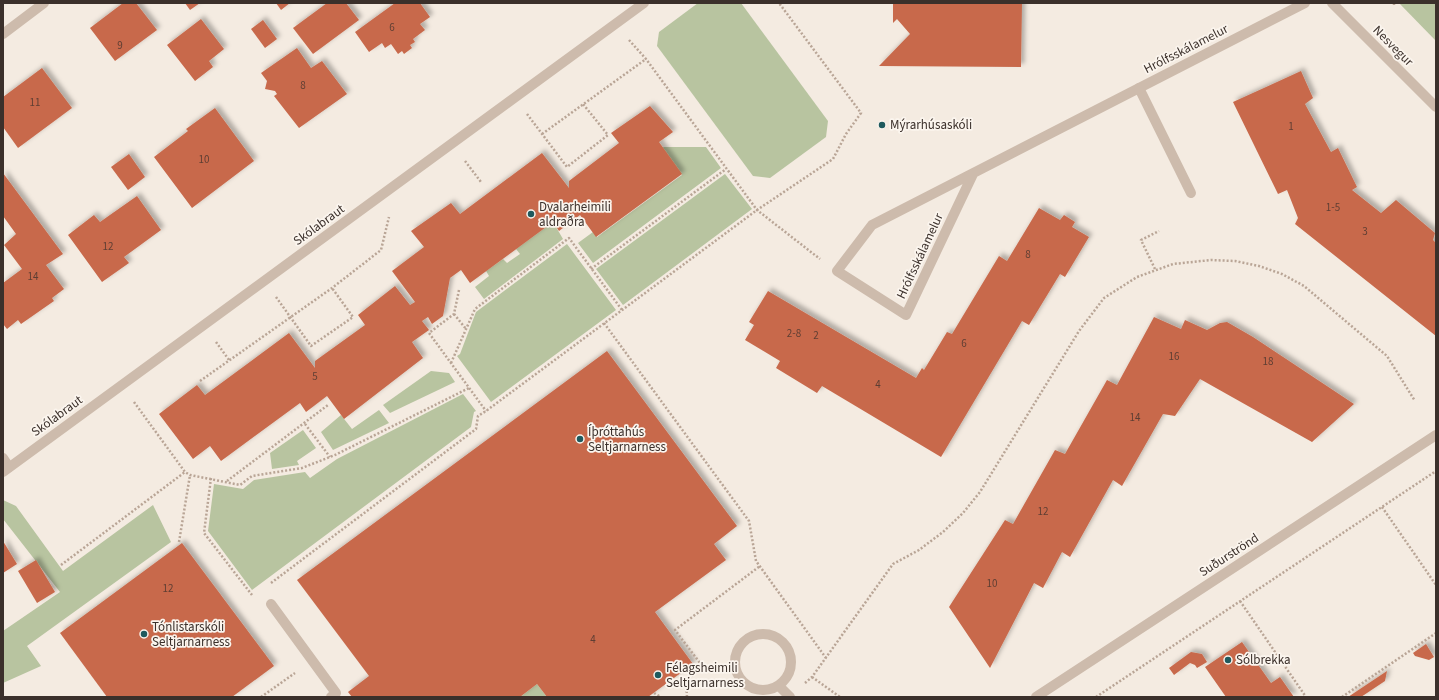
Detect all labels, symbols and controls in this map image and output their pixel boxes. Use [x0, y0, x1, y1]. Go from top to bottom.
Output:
house number: 6 [389, 20, 395, 35]
street label: Hrólfsskálamelur [1141, 20, 1232, 78]
street label: Nesvegur [1369, 22, 1418, 71]
house number: 9 [117, 38, 123, 53]
house number: 8 [300, 78, 306, 93]
house number: 11 [30, 95, 40, 110]
place label: Mýrarhúsaskóli [890, 116, 972, 134]
house number: 1 [1288, 119, 1294, 134]
marker: Mýrarhúsaskóli [877, 120, 887, 130]
house number: 10 [199, 152, 209, 167]
place label: Dvalarheimili aldraðra [539, 198, 611, 231]
street label: Skólabraut [290, 200, 349, 250]
house number: 1-5 [1326, 200, 1340, 215]
marker: Dvalarheimili aldraðra [526, 209, 536, 219]
street label: Hrólfsskálamelur [892, 210, 948, 302]
house number: 3 [1362, 224, 1368, 239]
house number: 12 [103, 239, 113, 254]
house number: 8 [1025, 247, 1031, 262]
house number: 14 [28, 269, 39, 284]
house number: 2-8 [787, 326, 802, 341]
house number: 2 [813, 328, 819, 343]
house number: 6 [961, 336, 967, 351]
house number: 16 [1169, 349, 1180, 364]
house number: 18 [1263, 354, 1274, 369]
house number: 5 [312, 369, 318, 384]
house number: 4 [875, 377, 881, 392]
street label: Skólabraut [28, 391, 87, 441]
house number: 14 [1130, 410, 1141, 425]
place label: Íþróttahús Seltjarnarness [588, 423, 667, 456]
marker: Íþróttahús Seltjarnarness [575, 434, 585, 444]
house number: 12 [1038, 504, 1048, 519]
street label: Suðurströnd [1196, 529, 1262, 581]
house number: 10 [987, 576, 997, 591]
house number: 12 [163, 581, 173, 596]
place label: Tónlistarskóli Seltjarnarness [152, 618, 231, 651]
marker: Tónlistarskóli Seltjarnarness [139, 629, 149, 639]
house number: 4 [590, 632, 596, 647]
place label: Sólbrekka [1236, 651, 1291, 669]
marker: Sólbrekka [1223, 655, 1233, 665]
place label: Félagsheimili Seltjarnarness [666, 659, 745, 692]
marker: Félagsheimili Seltjarnarness [653, 670, 663, 680]

